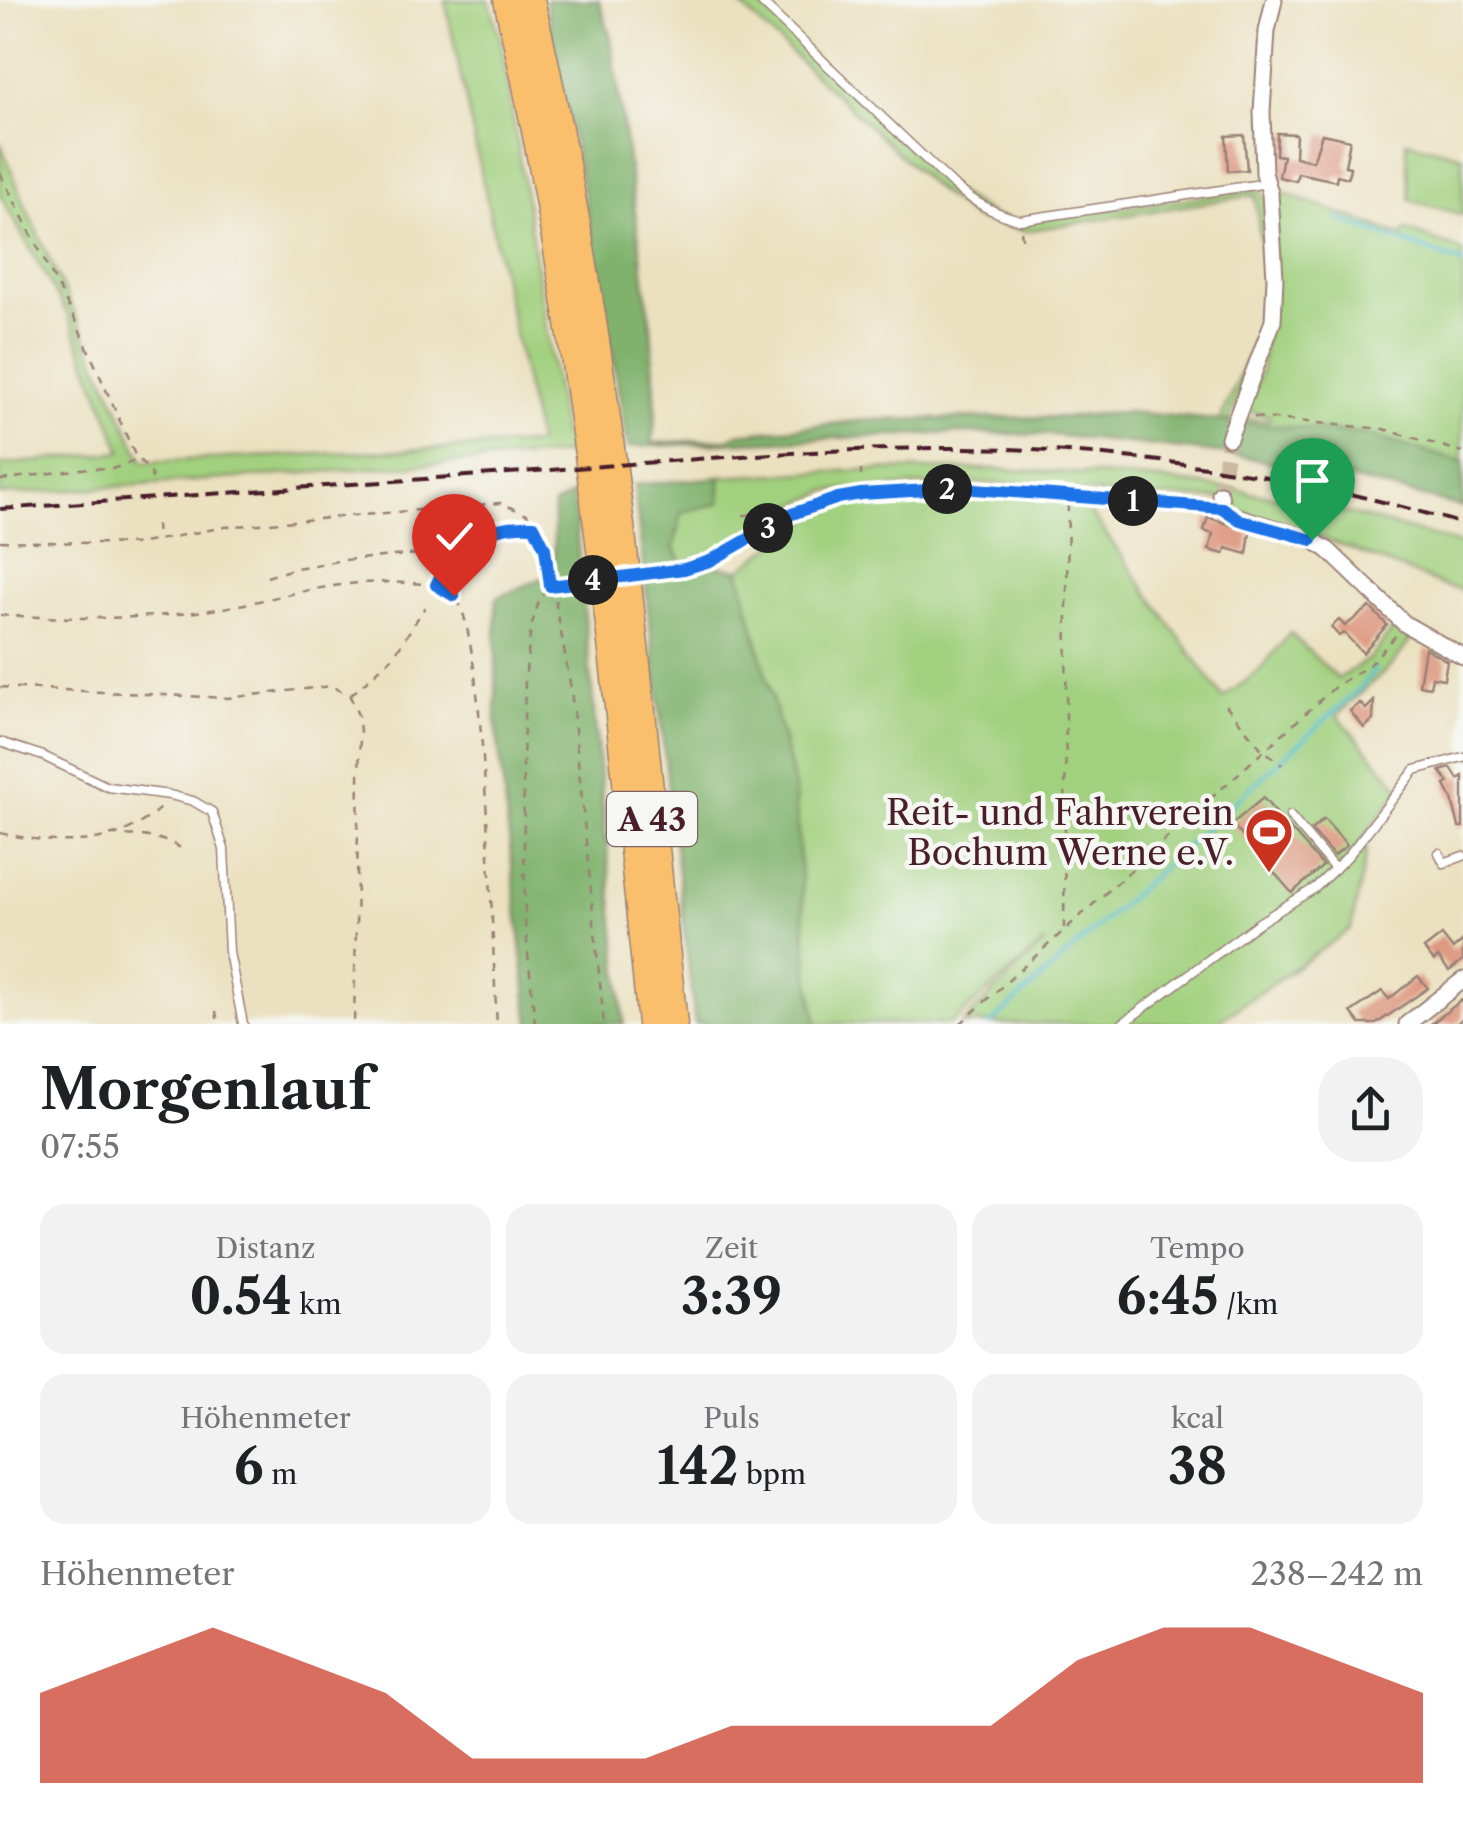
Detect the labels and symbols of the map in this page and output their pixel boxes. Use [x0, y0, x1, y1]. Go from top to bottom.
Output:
pin [1270, 438, 1355, 541]
pin: 2 [922, 464, 972, 514]
pin: 1 [1108, 476, 1158, 526]
pin [412, 494, 497, 597]
pin: 3 [743, 503, 793, 553]
pin: 4 [568, 555, 618, 605]
place label: Reit- und Fahrverein Bochum Werne e.V. [886, 791, 1234, 874]
road number: A 43 [607, 792, 697, 846]
sports icon: Reit- und Fahrverein Bochum Werne e.V. [1243, 806, 1295, 874]

